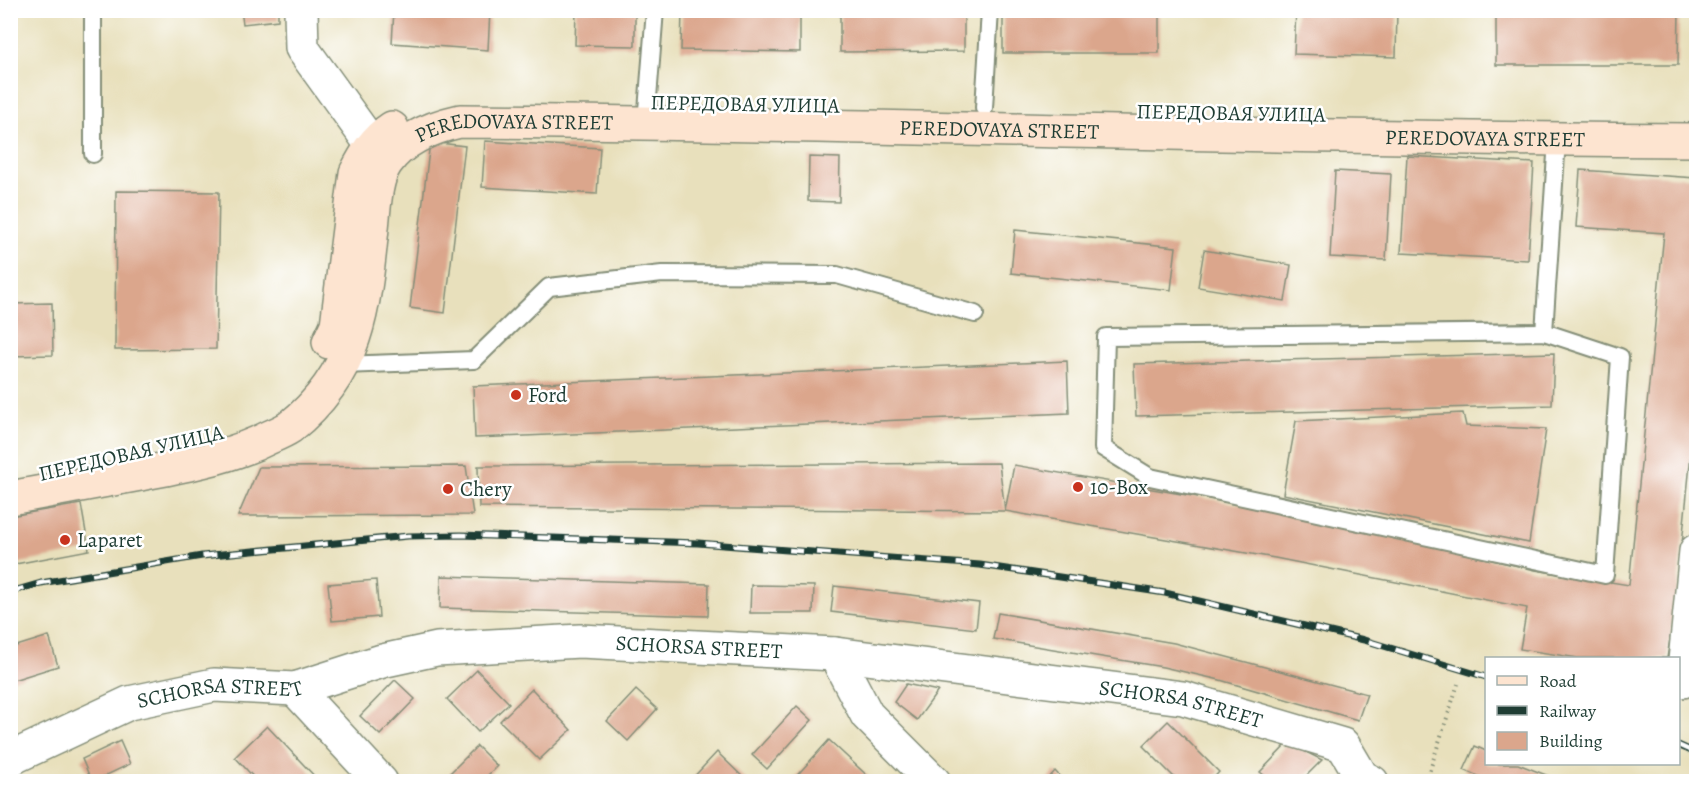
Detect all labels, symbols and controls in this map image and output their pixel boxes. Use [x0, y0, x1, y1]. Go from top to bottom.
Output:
street label: ПЕРЕДОВАЯ УЛИЦА [650, 88, 840, 120]
street label: ПЕРЕДОВАЯ УЛИЦА [1136, 97, 1326, 129]
street label: PEREDOVAYA STREET [410, 107, 614, 149]
street label: PEREDOVAYA STREET [899, 114, 1100, 146]
street label: PEREDOVAYA STREET [1385, 123, 1586, 153]
place label: Ford [528, 381, 568, 409]
marker: Ford [509, 388, 523, 402]
street label: ПЕРЕДОВАЯ УЛИЦА [36, 418, 227, 488]
place label: 10-Box [1090, 473, 1148, 501]
place label: Chery [460, 475, 512, 503]
marker: 10-Box [1071, 480, 1085, 494]
marker: Chery [441, 482, 455, 496]
place label: Laparet [77, 526, 143, 554]
marker: Laparet [58, 533, 72, 547]
street label: SCHORSA STREET [615, 629, 783, 665]
legend [1485, 657, 1680, 765]
text: Road [1539, 669, 1577, 693]
street label: SCHORSA STREET [134, 671, 307, 715]
street label: SCHORSA STREET [1097, 674, 1267, 735]
text: Railway [1539, 699, 1597, 723]
text: Building [1539, 729, 1603, 753]

